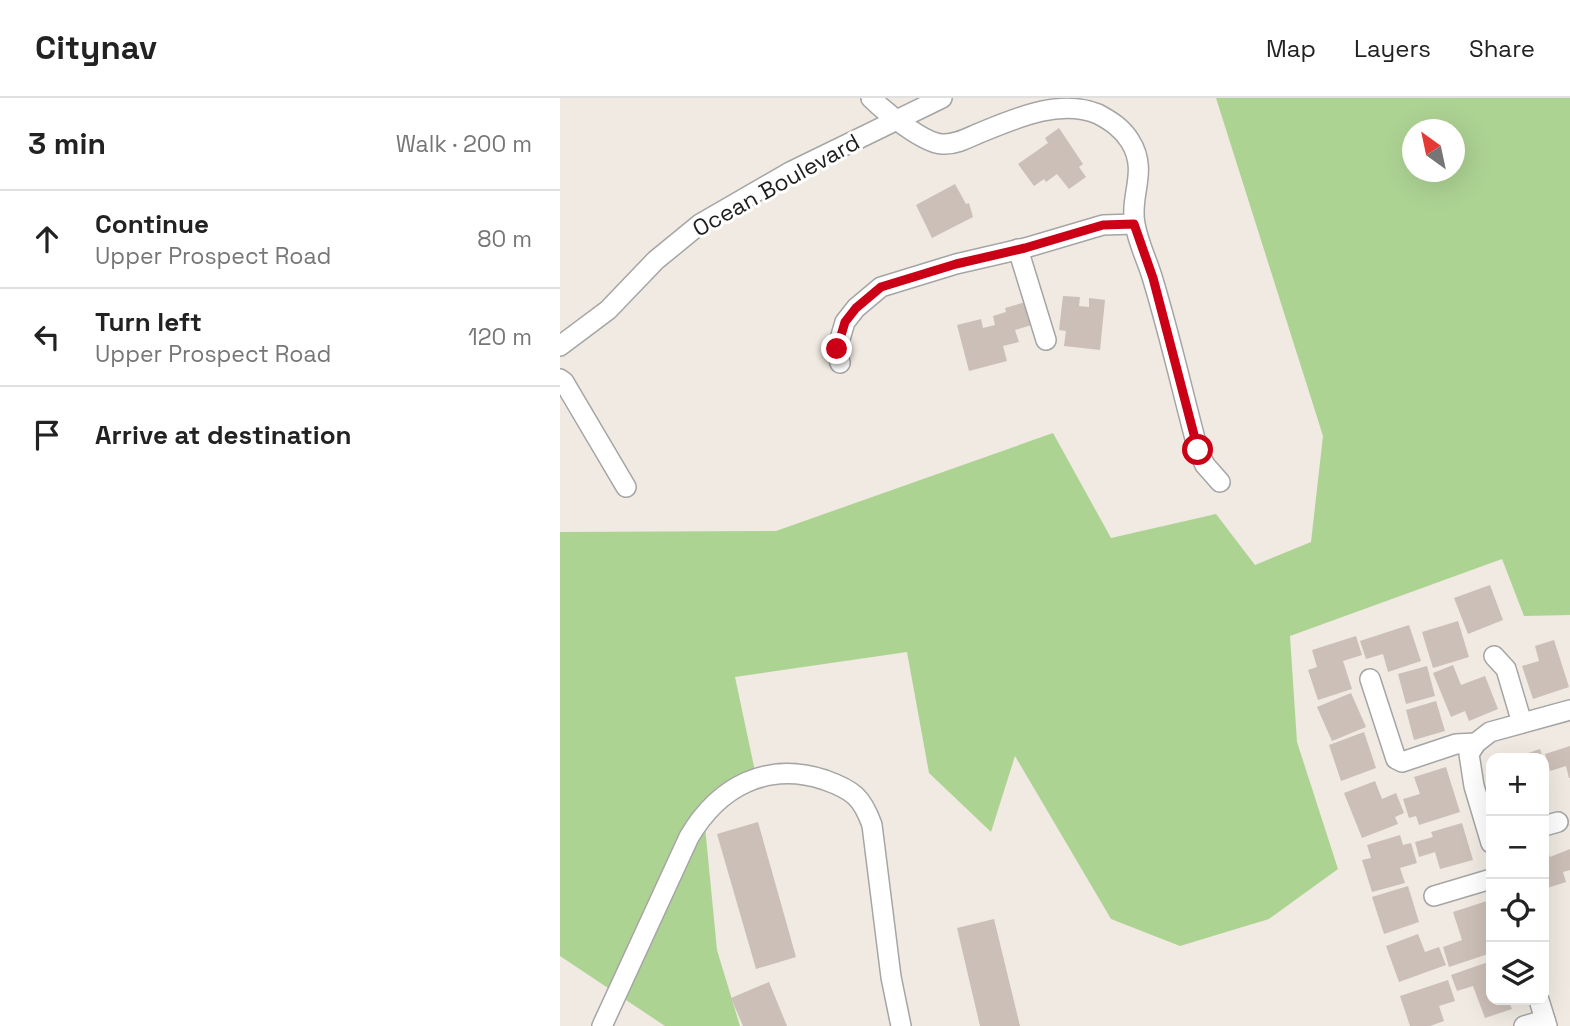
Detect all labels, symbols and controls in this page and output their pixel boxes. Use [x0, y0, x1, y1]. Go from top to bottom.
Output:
text: Citynav [35, 27, 157, 69]
text: Map [1266, 33, 1316, 64]
text: Layers [1354, 33, 1431, 64]
text: Share [1469, 33, 1535, 64]
north arrow [1402, 119, 1465, 182]
text: 3 min [28, 124, 106, 163]
street label: Ocean Boulevard [687, 127, 865, 243]
text: Walk · 200 m [396, 129, 532, 159]
text: Continue [95, 207, 209, 241]
icon: ahead [28, 220, 66, 258]
text: 80 m [477, 224, 532, 254]
text: Upper Prospect Road [95, 241, 331, 271]
text: Turn left [95, 305, 202, 339]
icon: left [28, 318, 66, 356]
text: 120 m [468, 322, 532, 352]
route end [821, 333, 852, 364]
text: Upper Prospect Road [95, 339, 331, 369]
icon: arrive [28, 416, 66, 454]
text: Arrive at destination [95, 418, 352, 452]
route start [1182, 434, 1213, 465]
map controls [1486, 753, 1549, 1005]
button: + [1486, 753, 1549, 816]
button: − [1486, 816, 1549, 879]
button: locate [1486, 879, 1549, 942]
button: layers [1486, 942, 1549, 1005]

